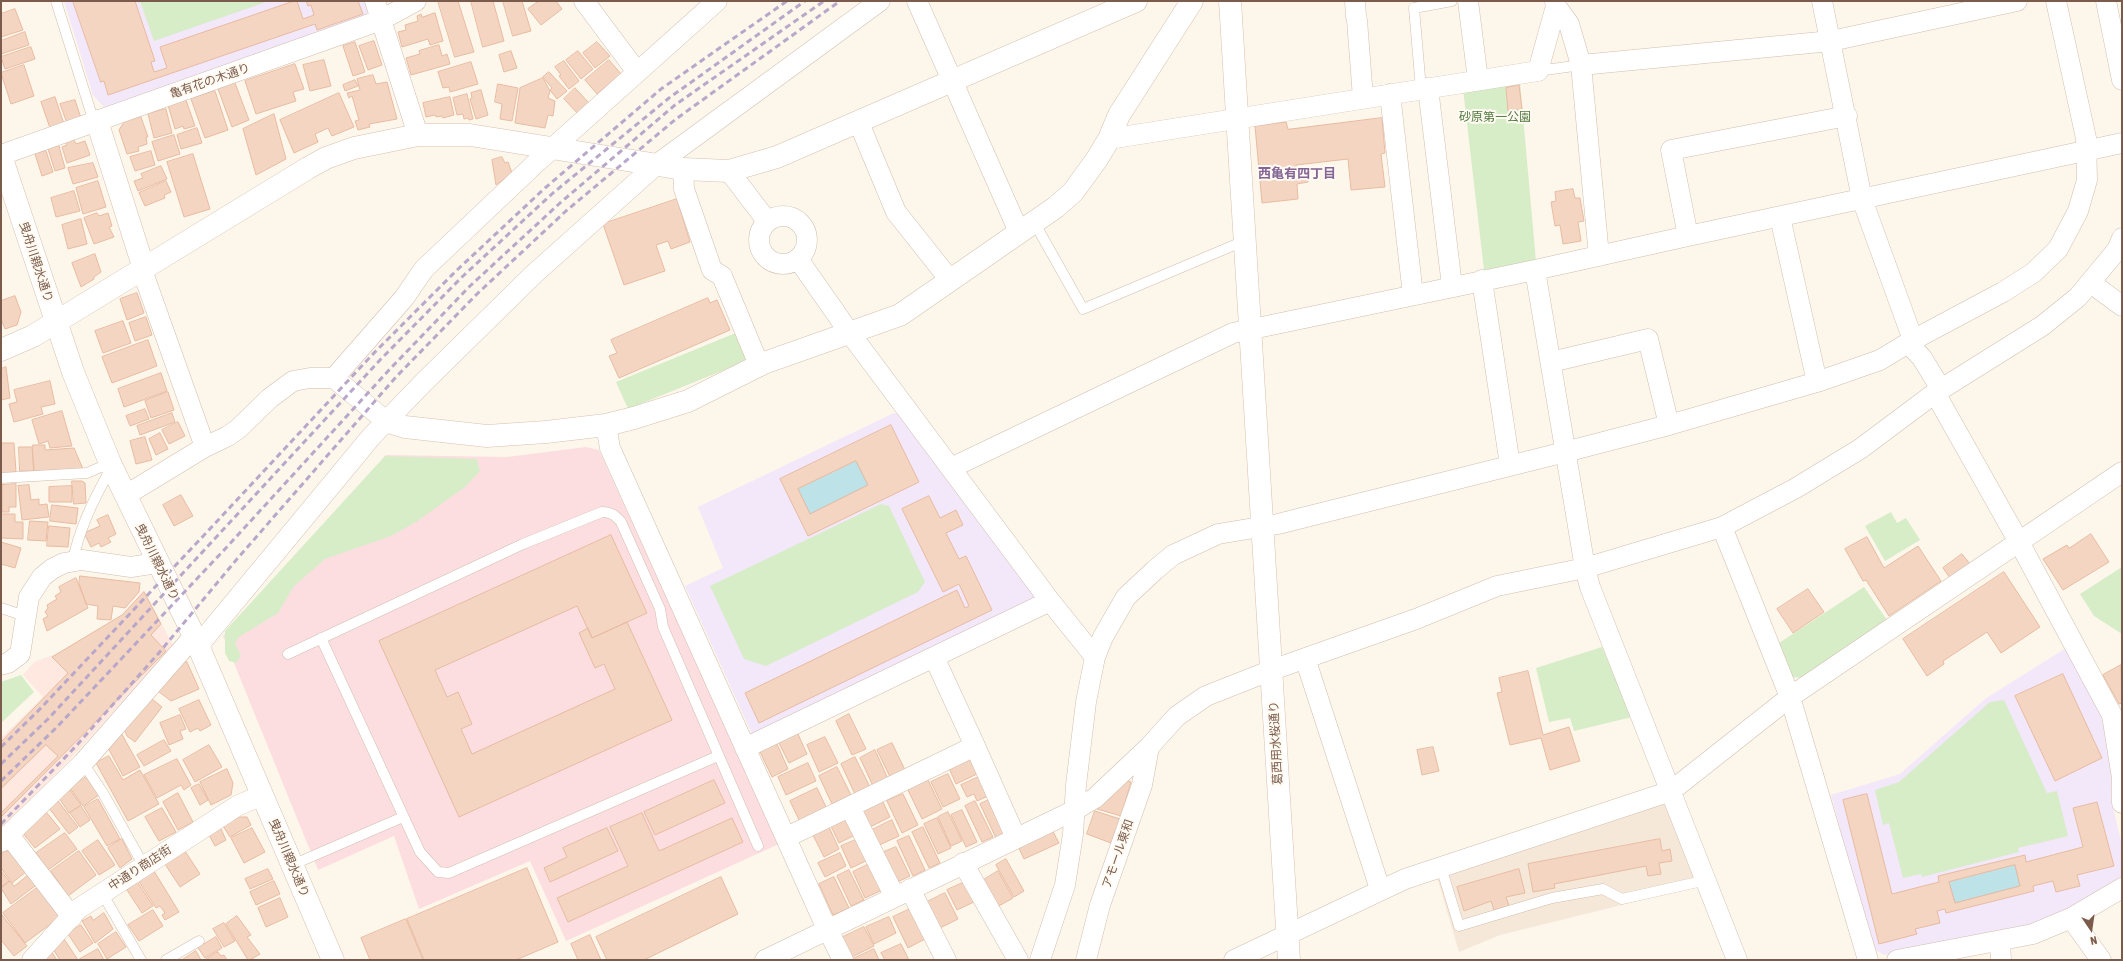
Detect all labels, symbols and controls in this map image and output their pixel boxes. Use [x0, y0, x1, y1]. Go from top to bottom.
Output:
street label: 亀有花の木通り [168, 61, 252, 101]
park label: 砂原第一公園 [1459, 110, 1531, 124]
district label: 西亀有四丁目 [1258, 166, 1336, 182]
street label: 曳舟川親水通り [16, 220, 56, 304]
street label: 曳舟川親水通り [132, 521, 182, 603]
street label: 葛西用水桜通り [1267, 701, 1285, 785]
street label: 曳舟川親水通り [266, 817, 312, 899]
street label: アモール東和 [1099, 818, 1137, 890]
street label: 中通り商店街 [106, 842, 174, 894]
north arrow [2071, 909, 2111, 949]
text: N [2089, 934, 2098, 947]

